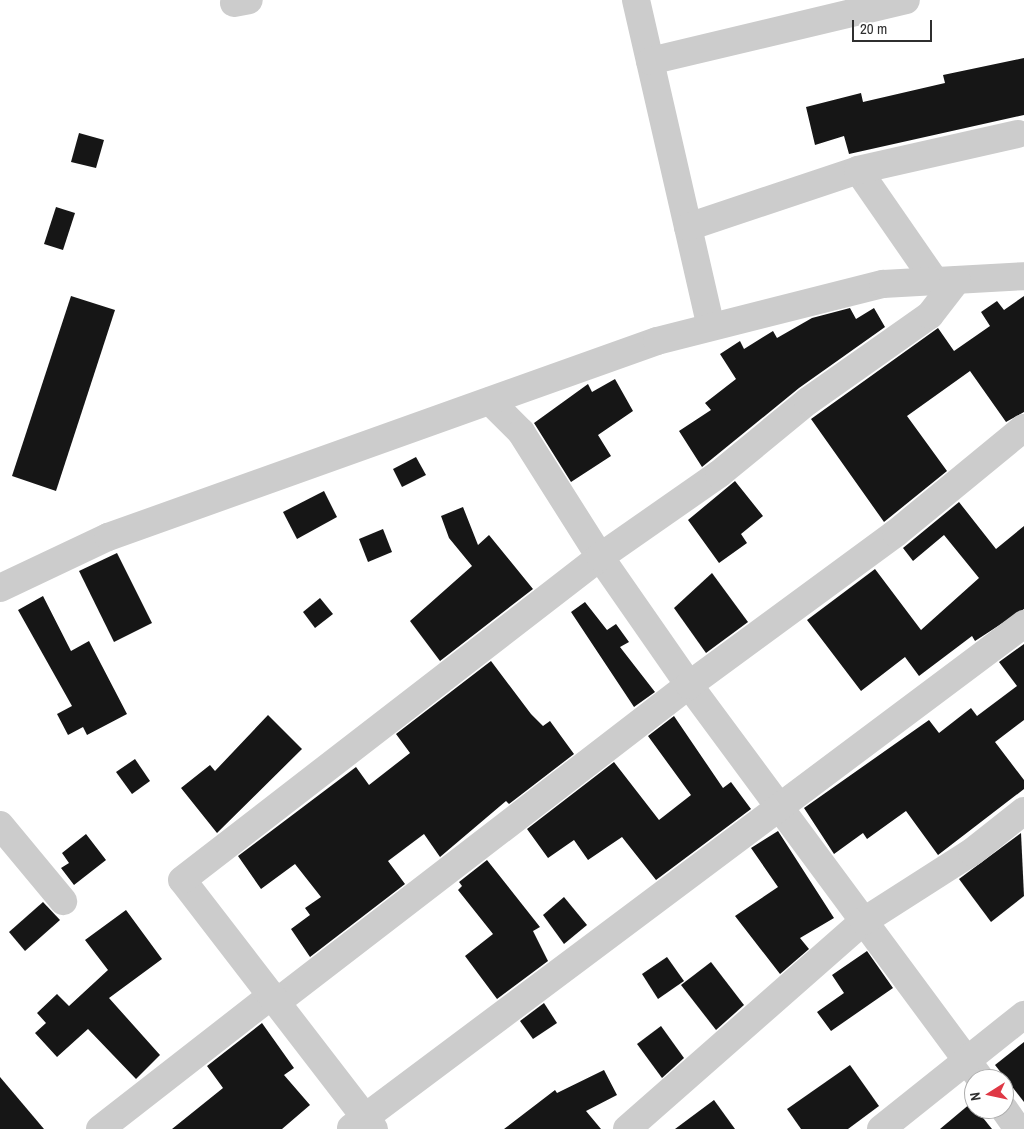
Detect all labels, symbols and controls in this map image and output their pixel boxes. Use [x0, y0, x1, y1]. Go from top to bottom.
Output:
scale bar [854, 10, 934, 42]
text: 20 m [860, 18, 887, 39]
north arrow [964, 1069, 1014, 1119]
text: N [966, 1091, 985, 1102]

